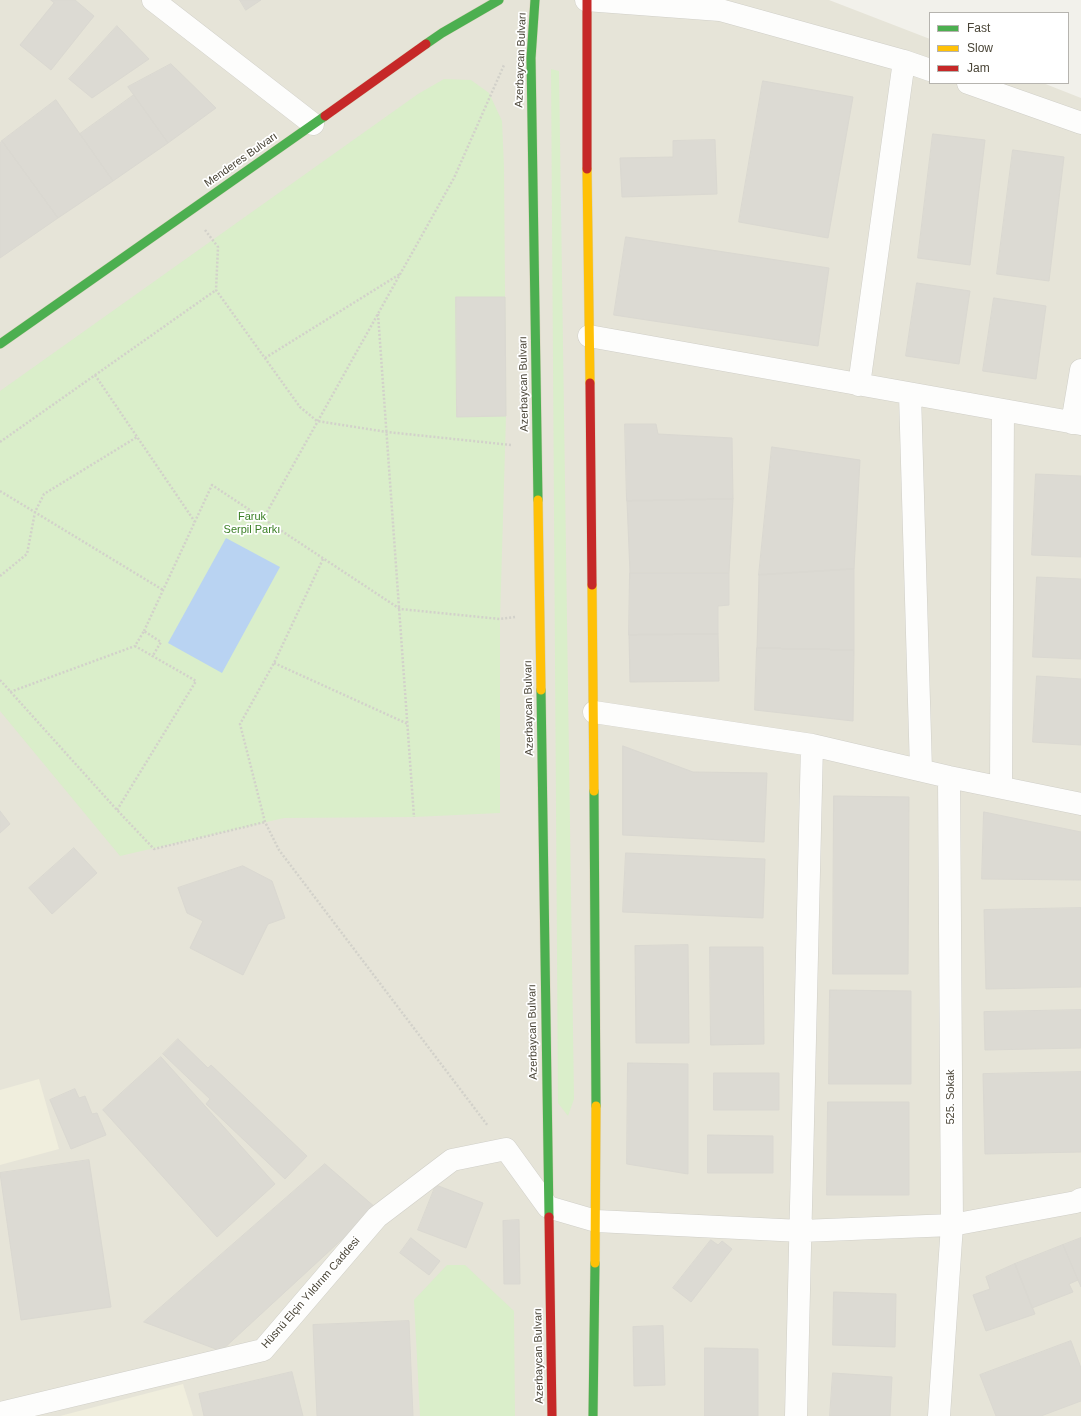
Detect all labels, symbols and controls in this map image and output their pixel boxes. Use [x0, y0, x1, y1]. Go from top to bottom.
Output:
street label: Azerbaycan Bulvarı [513, 12, 529, 108]
legend [929, 12, 1069, 84]
text: Fast [967, 21, 990, 35]
text: Slow [967, 41, 993, 55]
text: Jam [967, 61, 990, 75]
street label: Menderes Bulvarı [202, 130, 280, 190]
street label: Azerbaycan Bulvarı [517, 336, 531, 432]
park label: Faruk Serpil Parkı [224, 510, 280, 536]
street label: Azerbaycan Bulvarı [522, 660, 536, 756]
street label: Azerbaycan Bulvarı [526, 984, 540, 1080]
street label: 525. Sokak [944, 1069, 958, 1125]
street label: Hüsnü Elçin Yıldırım Caddesi [259, 1235, 363, 1351]
street label: Azerbaycan Bulvarı [532, 1308, 546, 1404]

